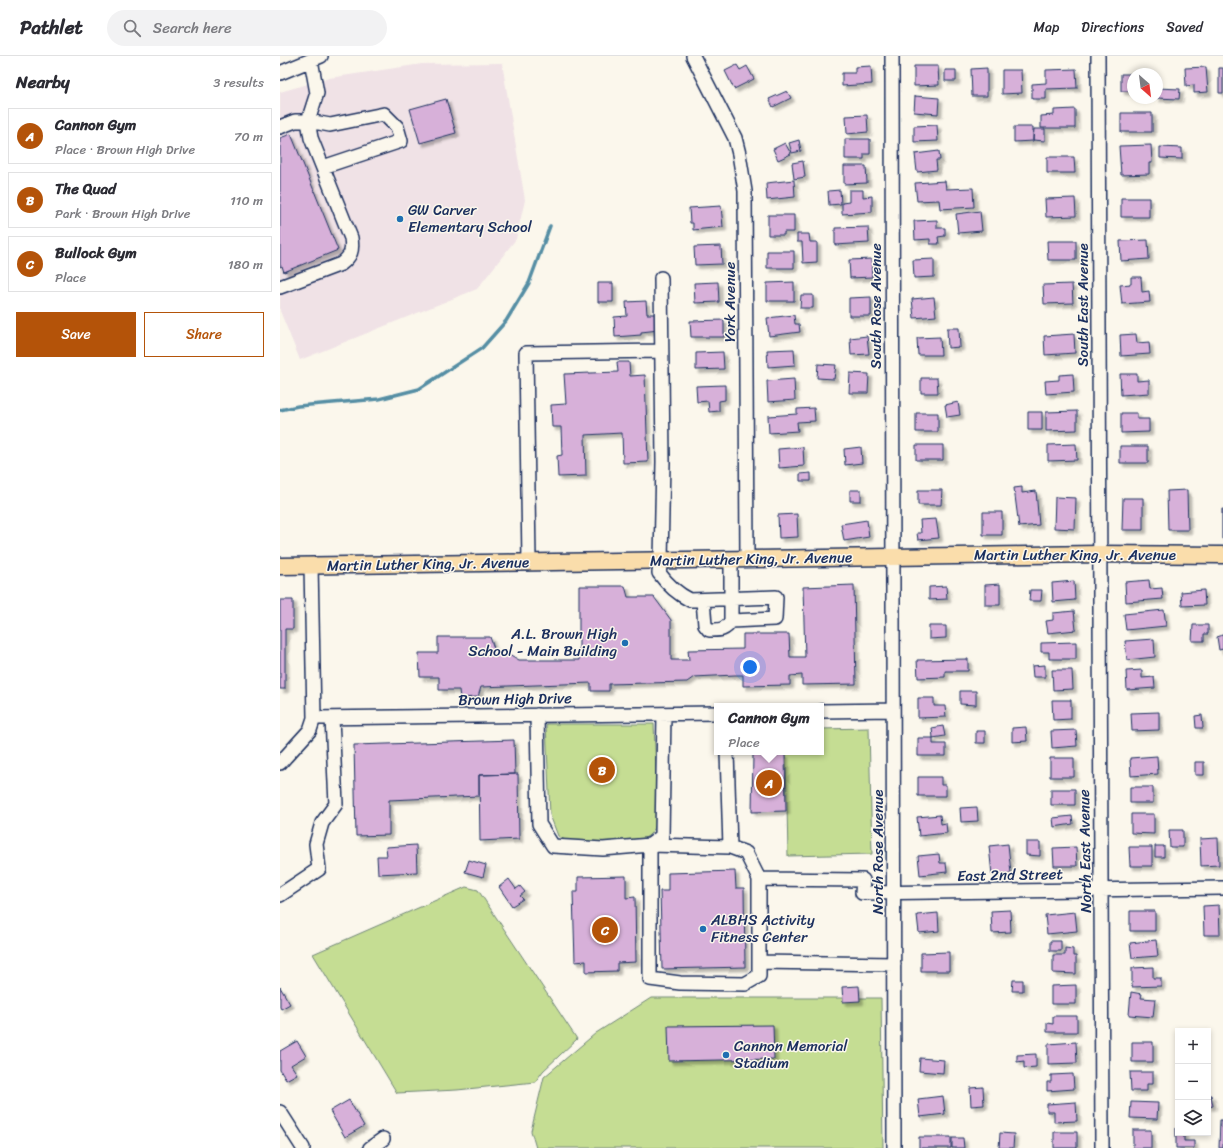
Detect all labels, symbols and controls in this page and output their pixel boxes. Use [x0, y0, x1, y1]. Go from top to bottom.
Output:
search box [107, 10, 387, 46]
text: Pathlet [20, 11, 83, 44]
text: Search here [153, 15, 232, 41]
text: Map [1033, 15, 1059, 40]
text: Directions [1081, 15, 1144, 40]
text: Saved [1166, 15, 1203, 40]
icon: search [121, 17, 143, 39]
text: Nearby [16, 67, 70, 97]
north arrow [1127, 68, 1163, 104]
text: 3 results [213, 71, 264, 94]
text: Cannon Gym [55, 112, 136, 138]
text: A [26, 125, 34, 148]
text: 70 m [234, 125, 263, 148]
text: Place · Brown High Drive [55, 138, 195, 161]
text: The Quad [55, 176, 116, 202]
text: B [26, 189, 34, 212]
text: 110 m [230, 189, 263, 212]
place label: GW Carver Elementary School [408, 197, 533, 240]
text: Park · Brown High Drive [55, 202, 190, 225]
marker: GW Carver Elementary School [395, 214, 405, 224]
text: Bullock Gym [55, 240, 137, 266]
street label: South Rose Avenue [863, 243, 889, 369]
street label: South East Avenue [1070, 243, 1096, 367]
text: C [26, 253, 34, 276]
text: 180 m [228, 253, 263, 276]
street label: York Avenue [717, 261, 743, 342]
text: Place [55, 266, 86, 289]
button: Save [16, 312, 136, 357]
button: Share [144, 312, 264, 357]
street label: Martin Luther King, Jr. Avenue [974, 542, 1176, 568]
street label: Martin Luther King, Jr. Avenue [650, 544, 852, 574]
street label: Martin Luther King, Jr. Avenue [327, 549, 529, 579]
place label: A.L. Brown High School - Main Building [468, 621, 617, 664]
marker: A.L. Brown High School - Main Building [620, 638, 630, 648]
your location [740, 657, 760, 677]
street label: Brown High Drive [458, 685, 572, 713]
popup [714, 703, 824, 755]
text: Cannon Gym [728, 705, 810, 731]
text: Place [728, 731, 760, 754]
pin: B [589, 755, 615, 785]
pin: A [756, 768, 782, 798]
street label: North Rose Avenue [865, 789, 891, 915]
street label: North East Avenue [1071, 789, 1099, 913]
street label: East 2nd Street [957, 861, 1064, 889]
place label: ALBHS Activity Fitness Center [710, 907, 815, 950]
pin: C [592, 915, 618, 945]
marker: ALBHS Activity Fitness Center [698, 924, 708, 934]
map controls [1175, 1028, 1211, 1136]
button: + [1175, 1028, 1211, 1064]
place label: Cannon Memorial Stadium [734, 1033, 848, 1076]
marker: Cannon Memorial Stadium [721, 1050, 731, 1060]
button: − [1175, 1064, 1211, 1100]
button: layers [1175, 1100, 1211, 1136]

